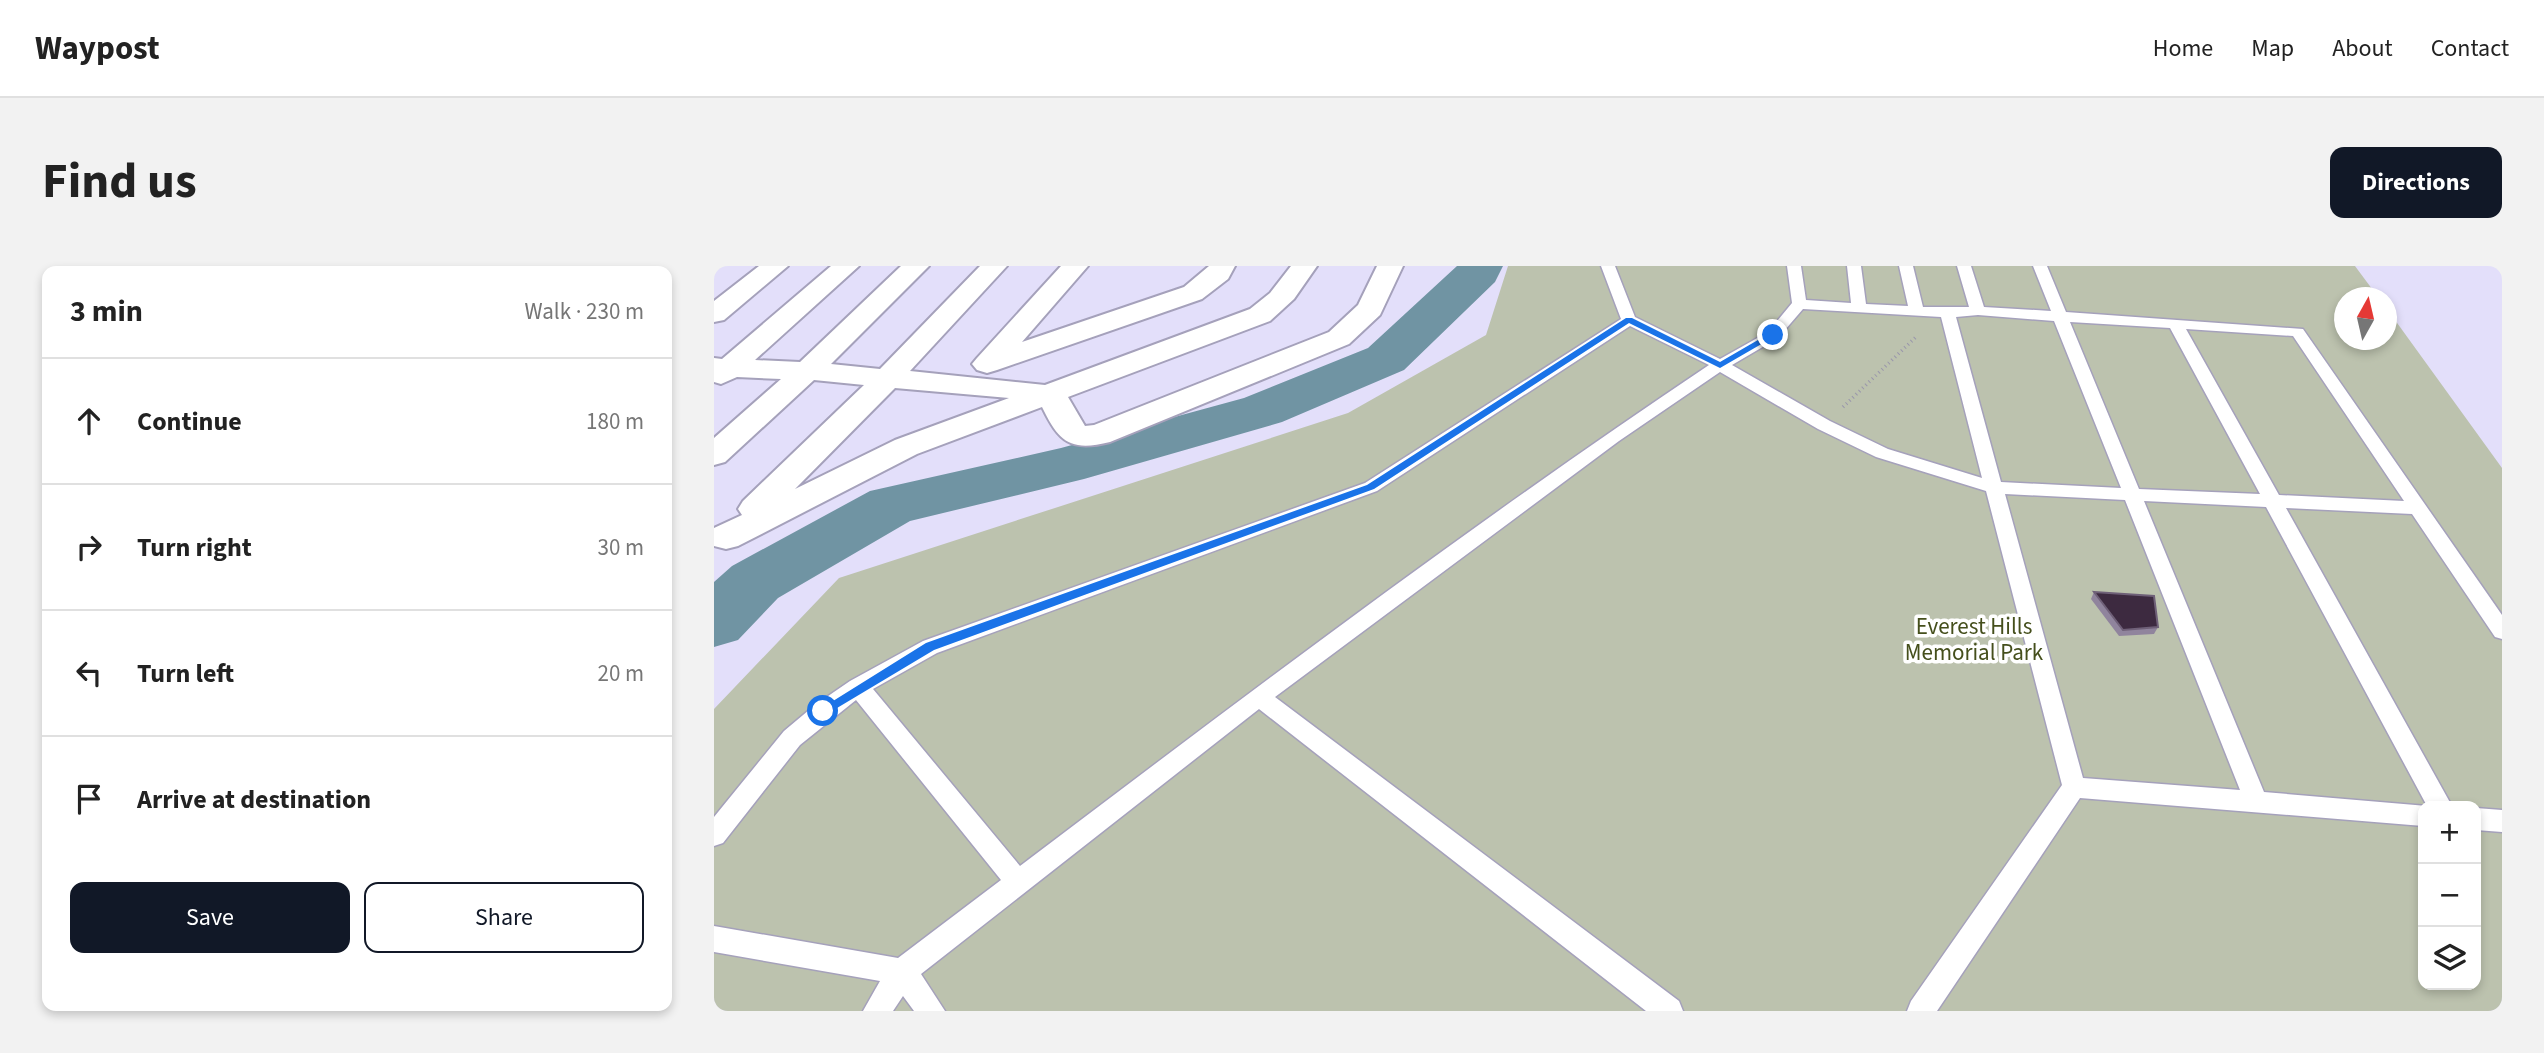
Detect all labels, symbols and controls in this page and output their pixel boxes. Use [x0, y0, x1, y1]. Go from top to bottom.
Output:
text: Waypost [35, 25, 160, 72]
text: Home [2153, 31, 2213, 66]
text: Map [2251, 31, 2294, 66]
text: About [2332, 31, 2393, 66]
text: Contact [2431, 31, 2509, 66]
text: Find us [42, 147, 197, 217]
button: Directions [2330, 147, 2502, 218]
north arrow [2334, 287, 2397, 350]
text: 3 min [70, 290, 143, 333]
text: Walk · 230 m [525, 295, 644, 328]
route end [1757, 319, 1788, 350]
icon: ahead [70, 402, 108, 440]
text: Continue [137, 403, 242, 440]
text: 180 m [586, 405, 644, 438]
icon: right [70, 528, 108, 566]
text: Turn right [137, 529, 252, 566]
text: 30 m [597, 531, 644, 564]
park label: Everest Hills Memorial Park [1905, 610, 2044, 669]
icon: left [70, 654, 108, 692]
text: Turn left [137, 655, 234, 692]
text: 20 m [597, 657, 644, 690]
route start [807, 695, 838, 726]
icon: arrive [70, 780, 108, 818]
text: Arrive at destination [137, 781, 371, 818]
map controls [2418, 801, 2481, 990]
button: + [2418, 801, 2481, 864]
button: − [2418, 864, 2481, 927]
button: Save [70, 882, 350, 953]
button: Share [364, 882, 644, 953]
button: layers [2418, 927, 2481, 990]

